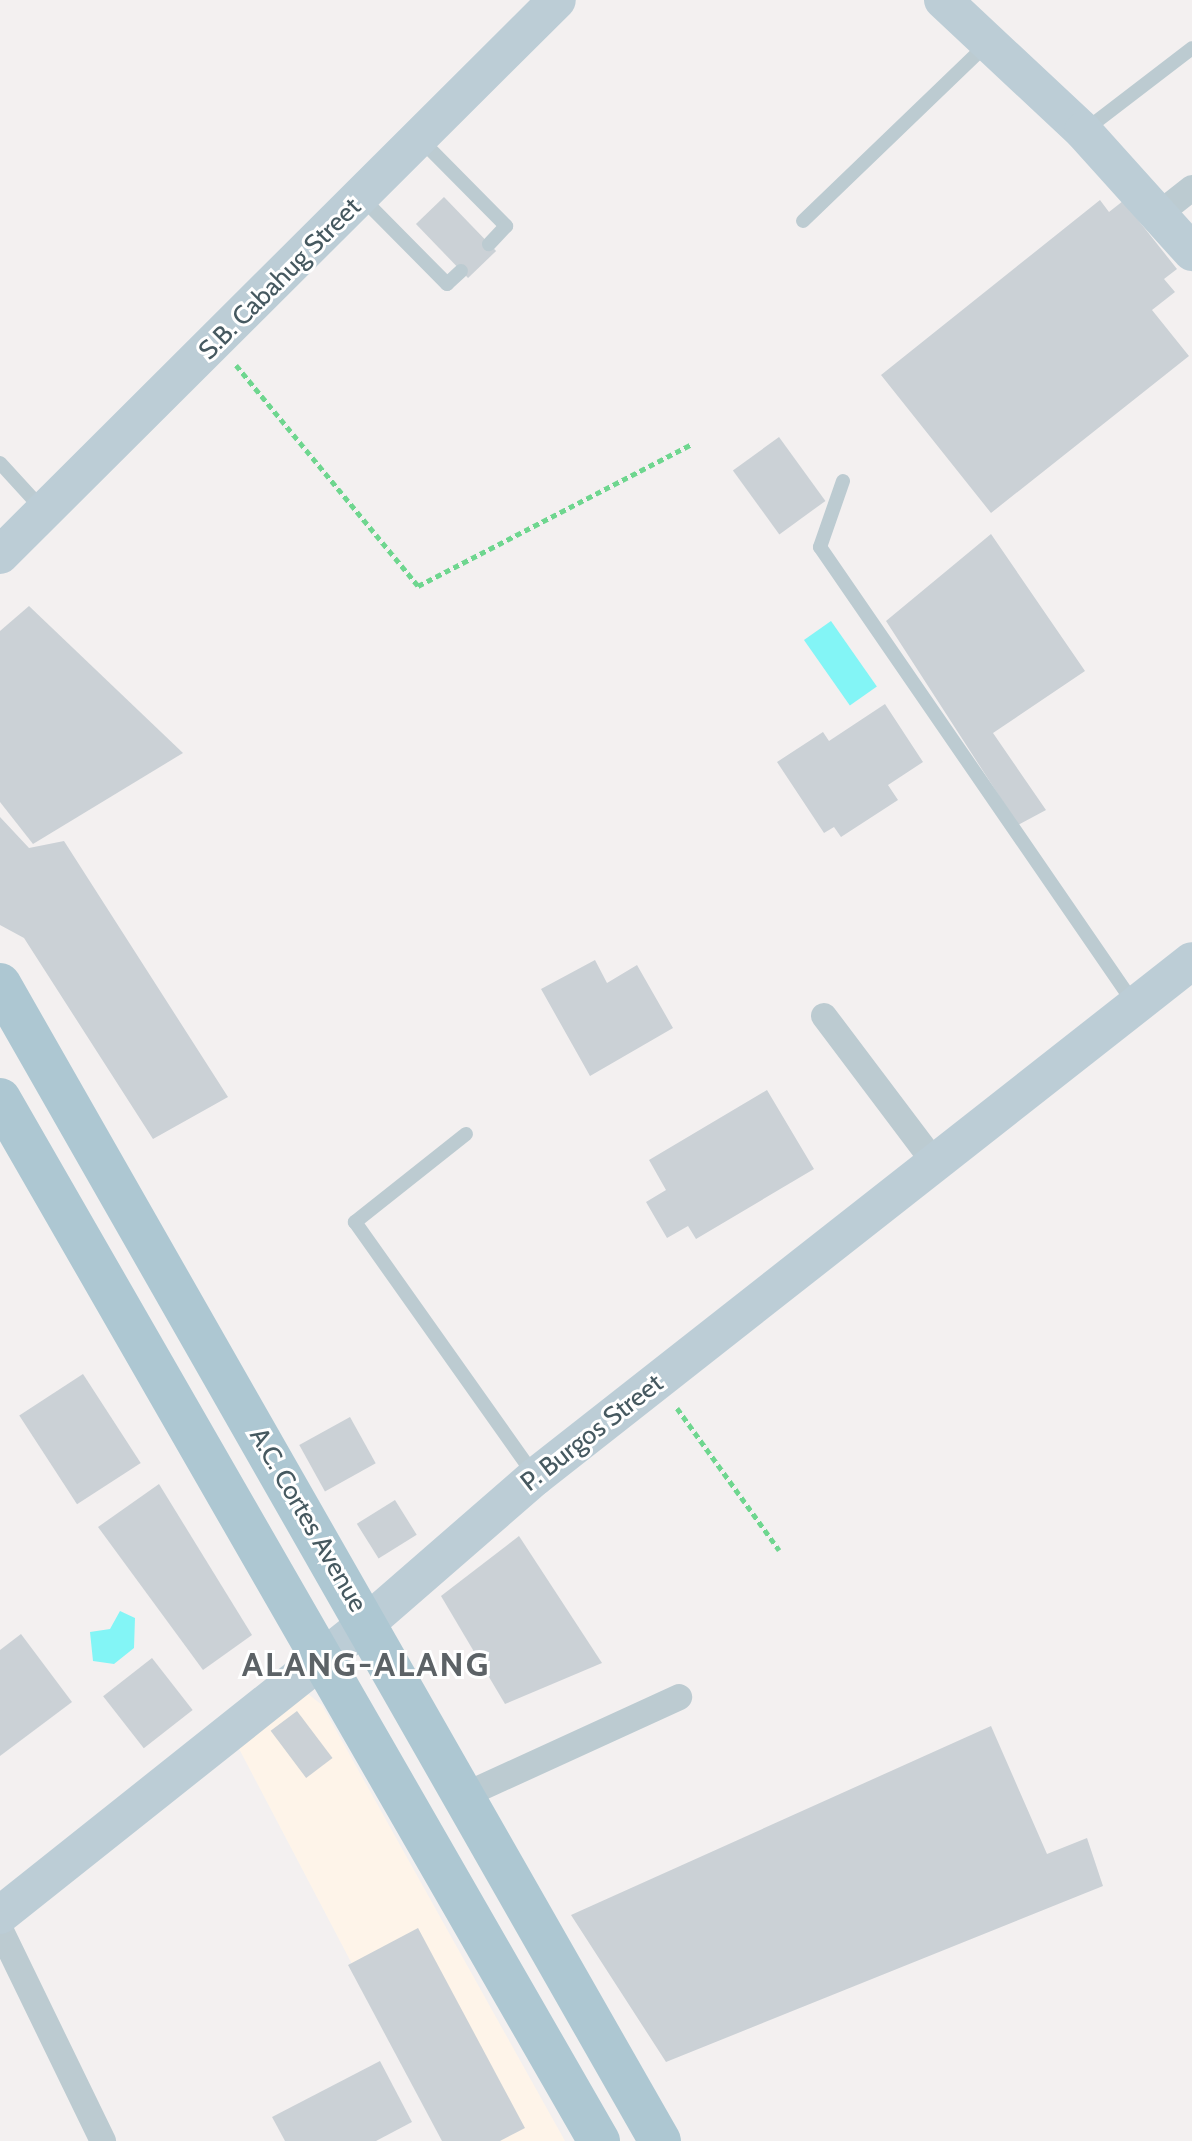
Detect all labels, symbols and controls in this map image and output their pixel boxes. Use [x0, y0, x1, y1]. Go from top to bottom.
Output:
street label: S.B. Cabahug Street [193, 192, 367, 366]
street label: P. Burgos Street [515, 1368, 669, 1498]
street label: A.C. Cortes Avenue [243, 1422, 373, 1618]
district label: ALANG-ALANG [242, 1645, 490, 1685]

